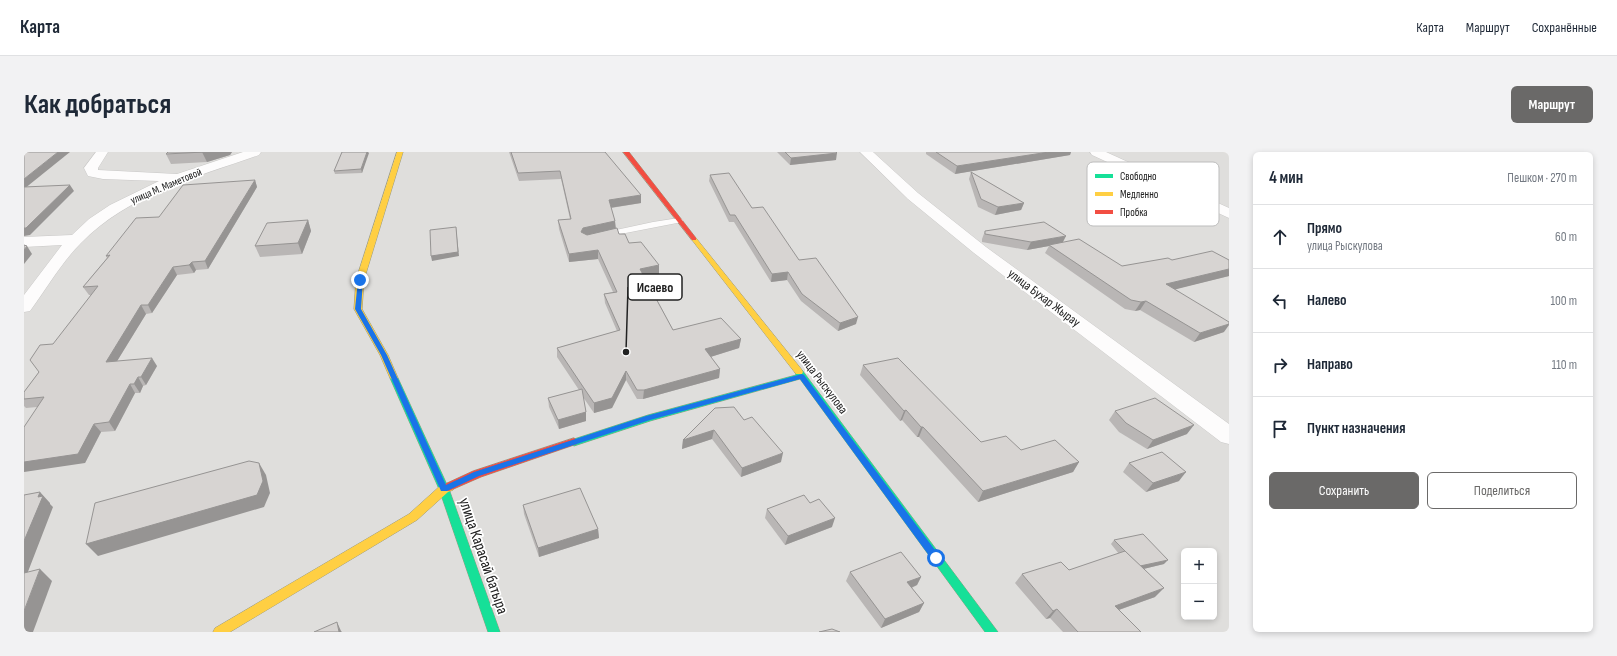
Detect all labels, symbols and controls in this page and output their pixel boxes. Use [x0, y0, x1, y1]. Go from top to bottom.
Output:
text: Карта [20, 16, 60, 39]
text: Карта [1416, 19, 1444, 36]
text: Маршрут [1466, 19, 1510, 36]
text: Сохранённые [1532, 19, 1597, 36]
button: Маршрут [1511, 86, 1593, 123]
text: Как добраться [24, 88, 171, 121]
legend [1087, 162, 1219, 226]
street label: улица М. Маметовой [128, 165, 204, 207]
text: 4 мин [1269, 168, 1303, 188]
text: Свободно [1120, 170, 1157, 183]
text: Пешком · 270 m [1507, 170, 1577, 186]
text: Медленно [1120, 188, 1159, 201]
text: Пробка [1120, 206, 1148, 219]
text: Прямо [1307, 219, 1342, 238]
icon: ahead [1269, 226, 1291, 248]
text: 60 m [1555, 229, 1577, 245]
text: улица Рыскулова [1307, 238, 1383, 254]
street label: улица Бухар Жырау [1005, 266, 1083, 330]
route end [351, 271, 369, 289]
callout: Исаево [628, 274, 682, 300]
text: Исаево [637, 279, 673, 296]
icon: left [1269, 290, 1291, 312]
text: Налево [1307, 291, 1347, 310]
text: 100 m [1550, 293, 1577, 309]
street label: улица Рыскулова [793, 347, 851, 417]
icon: right [1269, 354, 1291, 376]
text: Направо [1307, 355, 1353, 374]
text: 110 m [1552, 357, 1577, 373]
icon: arrive [1269, 418, 1291, 440]
text: Пункт назначения [1307, 419, 1405, 438]
button: Сохранить [1269, 472, 1419, 509]
button: Поделиться [1427, 472, 1577, 509]
street label: улица Карасай батыра [454, 495, 512, 617]
map controls [1181, 548, 1217, 620]
button: + [1181, 548, 1217, 584]
route start [927, 549, 945, 567]
button: − [1181, 584, 1217, 620]

